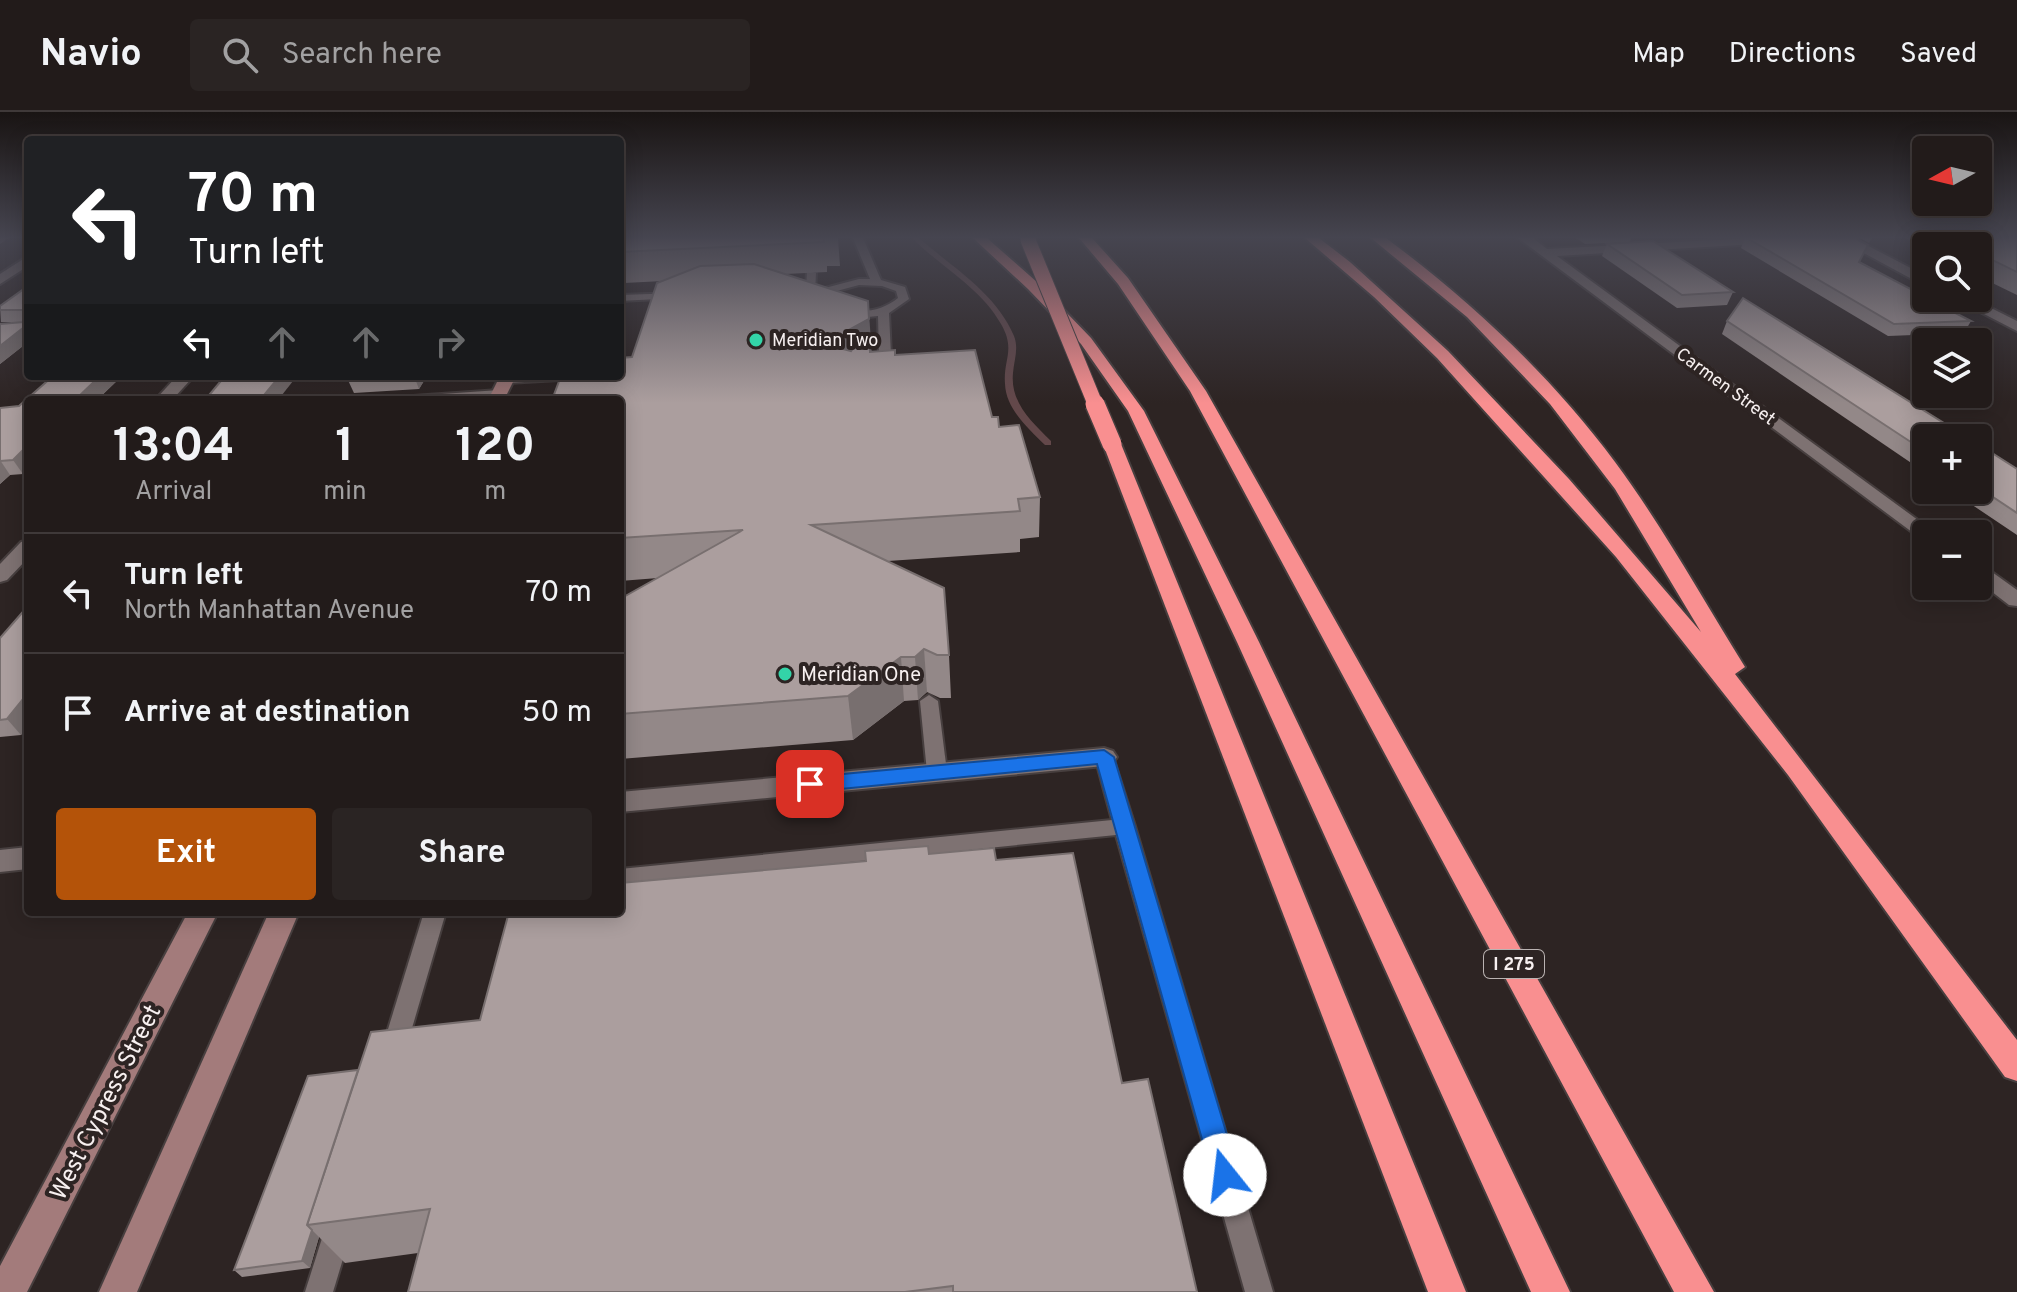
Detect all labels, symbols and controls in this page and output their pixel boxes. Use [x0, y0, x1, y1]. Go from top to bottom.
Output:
search box [190, 19, 750, 91]
text: Navio [40, 31, 142, 80]
icon: search [218, 33, 262, 77]
text: Search here [282, 37, 442, 74]
text: Map [1632, 37, 1685, 73]
text: Directions [1729, 37, 1856, 73]
text: Saved [1900, 37, 1977, 73]
north arrow [1912, 136, 1992, 216]
map controls [1912, 136, 1992, 600]
text: 70 m [188, 162, 318, 232]
icon: left [56, 168, 160, 272]
text: Turn left [188, 231, 325, 277]
button: search [1912, 232, 1992, 312]
icon: left [176, 320, 220, 364]
icon: ahead [260, 320, 304, 364]
icon: ahead [344, 320, 388, 364]
icon: right [428, 320, 472, 364]
button: layers [1912, 328, 1992, 408]
place label: Meridian Two [772, 330, 878, 353]
marker: Meridian Two [747, 331, 765, 349]
street label: Carmen Street [1671, 343, 1779, 431]
text: 13:04 [113, 418, 235, 478]
text: 1 [335, 418, 355, 478]
text: 120 [455, 418, 535, 478]
button: + [1912, 424, 1992, 504]
text: Arrival [135, 476, 212, 509]
text: min [323, 476, 367, 509]
text: m [484, 476, 506, 509]
button: − [1912, 520, 1992, 600]
text: Turn left [124, 558, 244, 595]
icon: left [56, 571, 100, 615]
text: 70 m [526, 575, 592, 612]
text: North Manhattan Avenue [124, 595, 414, 628]
place label: Meridian One [801, 663, 921, 689]
marker: Meridian One [776, 665, 794, 683]
icon: arrive [56, 691, 100, 735]
text: Arrive at destination [124, 695, 410, 732]
text: 50 m [522, 695, 592, 732]
pin [776, 750, 844, 818]
icon: arrive [788, 762, 832, 806]
button: Exit [56, 808, 316, 900]
button: Share [332, 808, 592, 900]
road number: I 275 [1484, 950, 1544, 978]
street label: West Cypress Street [45, 1000, 169, 1206]
position arrow [1183, 1133, 1267, 1217]

